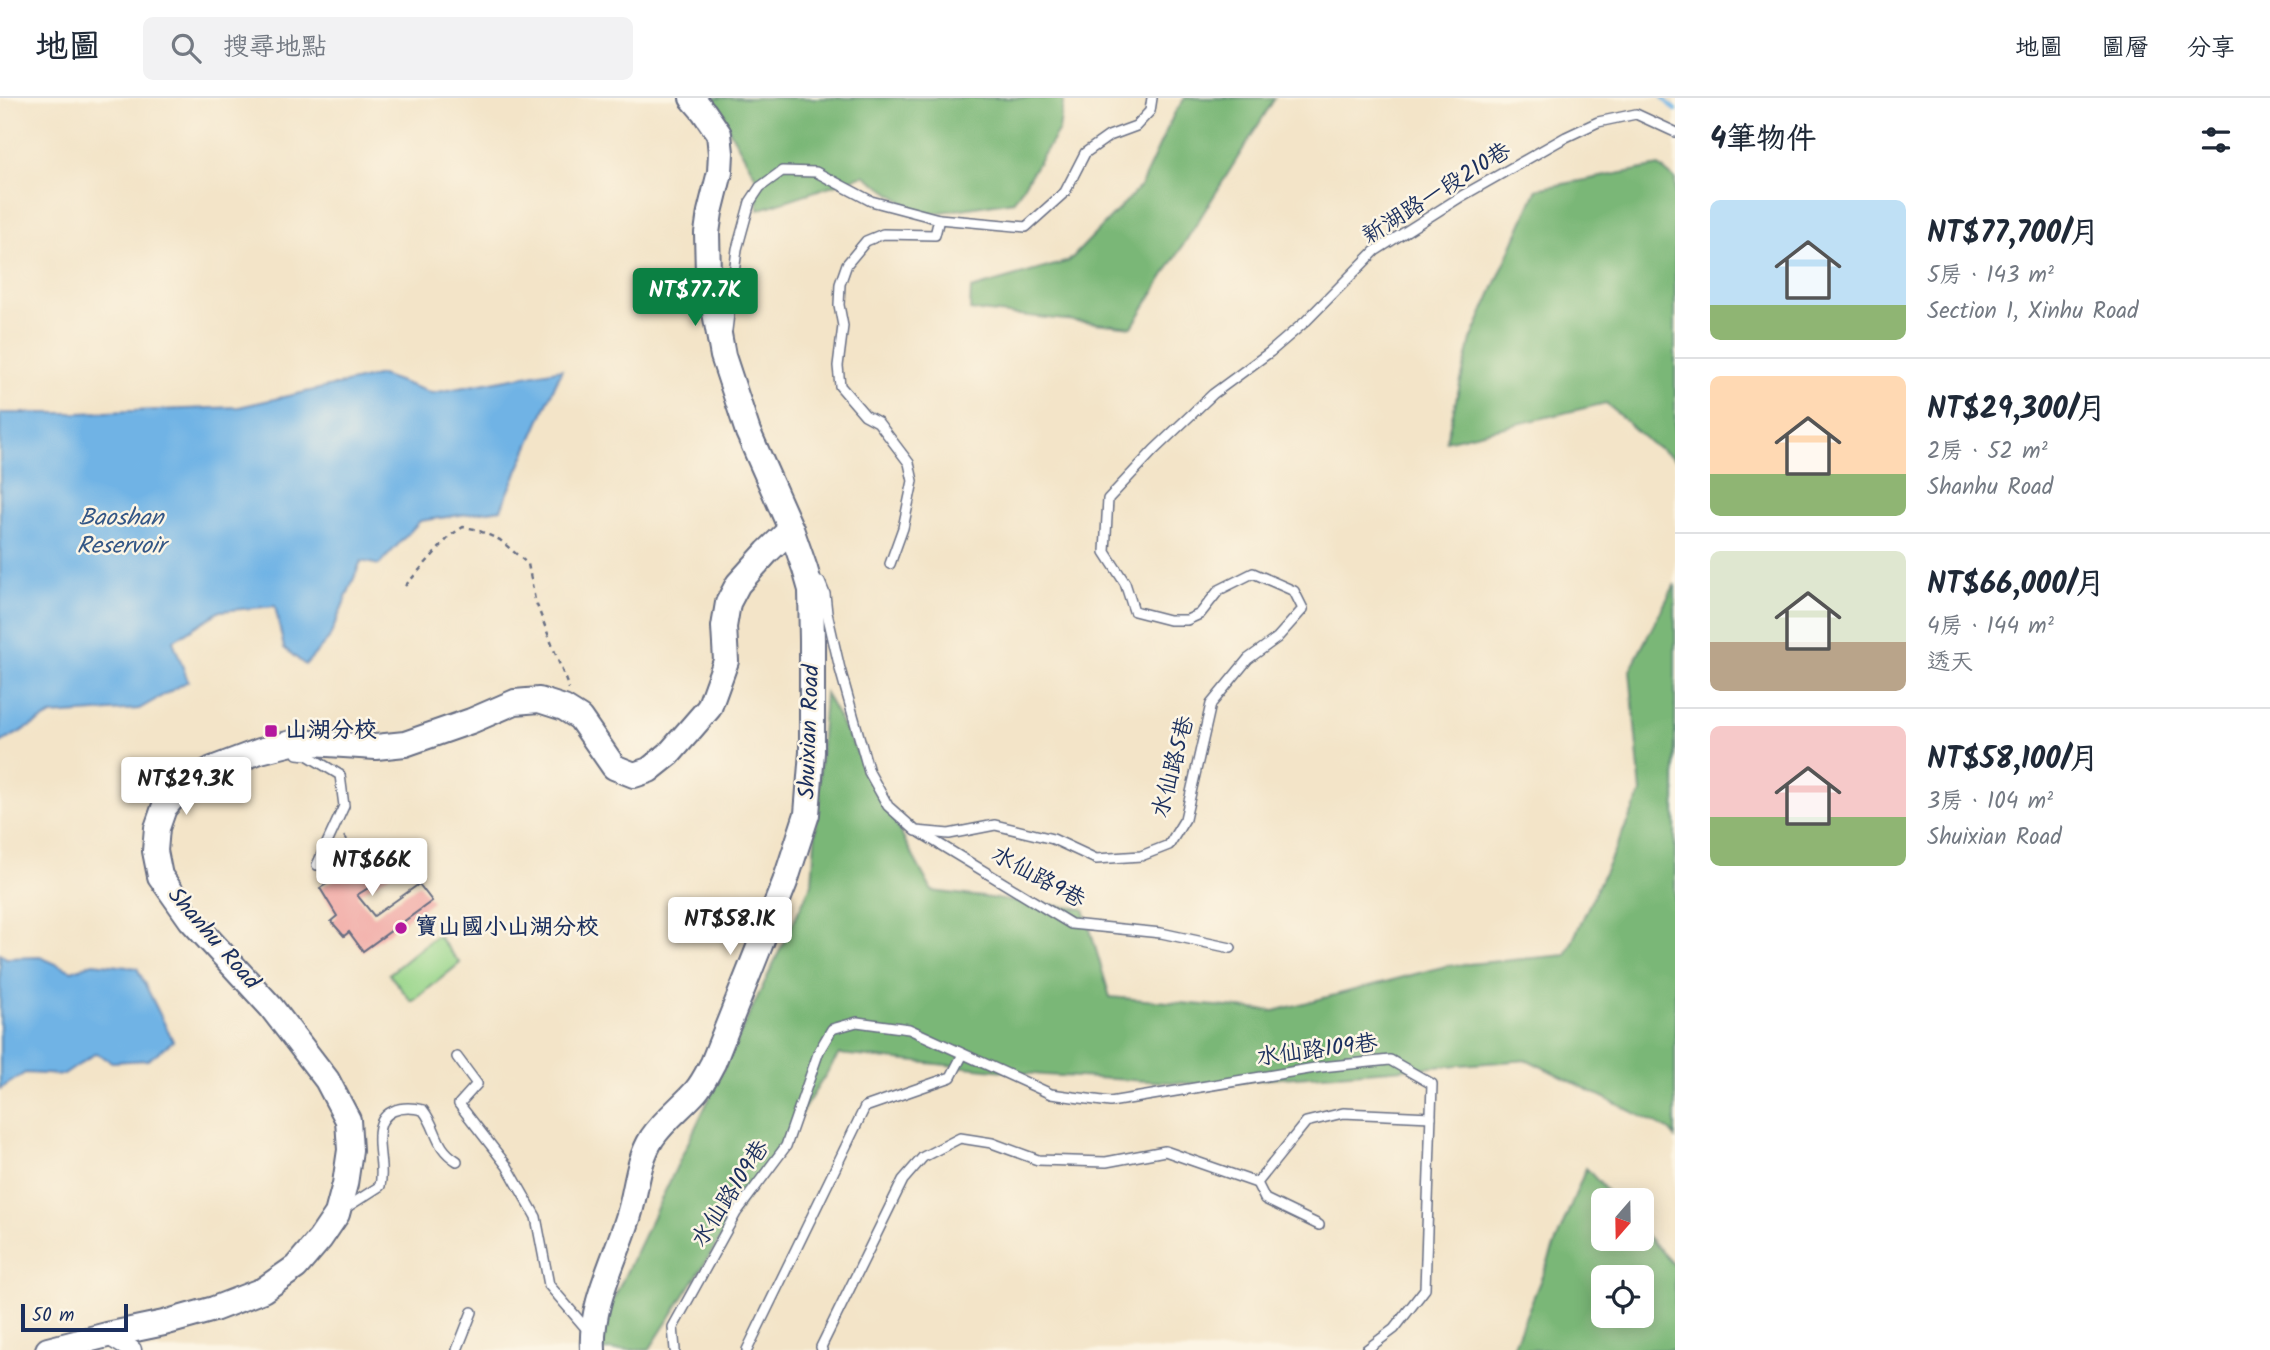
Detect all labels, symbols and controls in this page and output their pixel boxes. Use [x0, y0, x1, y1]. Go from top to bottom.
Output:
search box [143, 17, 633, 80]
text: 地圖 [35, 22, 101, 75]
text: 搜尋地點 [223, 27, 327, 69]
icon: search [167, 29, 205, 67]
text: 地圖 [2015, 29, 2063, 68]
text: 圖層 [2101, 29, 2149, 68]
text: 分享 [2187, 29, 2235, 68]
text: 4筆物件 [1710, 116, 1816, 164]
icon: filters [2197, 121, 2235, 159]
street label: 新湖路一段210巷 [1355, 133, 1520, 254]
text: NT$77,700/月 [1927, 210, 2100, 258]
icon: home [1766, 228, 1850, 312]
text: 5房 · 143 m² [1927, 258, 2054, 294]
pin: NT$77.7K [623, 268, 767, 328]
text: NT$77.7K [649, 273, 741, 309]
text: Section 1, Xinhu Road [1927, 294, 2139, 330]
text: NT$29,300/月 [1927, 386, 2106, 434]
icon: home [1766, 404, 1850, 488]
text: 2房 · 52 m² [1927, 434, 2048, 470]
text: Shanhu Road [1927, 470, 2053, 506]
water label: Baoshan Reservoir [77, 499, 170, 566]
text: NT$66,000/月 [1927, 561, 2105, 609]
icon: home [1766, 579, 1850, 663]
text: 4房 · 144 m² [1927, 609, 2054, 645]
text: 透天 [1927, 645, 1973, 681]
street label: Shuixian Road [790, 664, 830, 800]
street label: 水仙路5巷 [1143, 711, 1205, 822]
place label: 山湖分校 [285, 713, 377, 749]
marker: 山湖分校 [263, 723, 279, 739]
text: NT$58,100/月 [1927, 736, 2099, 784]
icon: home [1766, 754, 1850, 838]
pin: NT$29.3K [114, 758, 258, 817]
text: NT$29.3K [137, 762, 235, 798]
text: 3房 · 104 m² [1927, 784, 2053, 820]
text: Shuixian Road [1927, 820, 2062, 856]
street label: 水仙路9巷 [984, 837, 1093, 919]
pin: NT$66K [315, 838, 429, 898]
text: NT$66K [332, 843, 412, 879]
street label: Shanhu Road [158, 880, 268, 999]
pin: NT$58.1K [658, 898, 802, 957]
text: NT$58.1K [684, 902, 776, 938]
place label: 寶山國小山湖分校 [415, 910, 599, 946]
marker: 寶山國小山湖分校 [393, 920, 409, 936]
street label: 水仙路109巷 [1254, 1026, 1381, 1076]
street label: 水仙路109巷 [683, 1132, 780, 1255]
north arrow [1591, 1188, 1654, 1251]
map controls [1591, 1188, 1654, 1328]
button: locate [1591, 1265, 1654, 1328]
scale bar [21, 1301, 128, 1333]
text: 50 m [32, 1301, 74, 1331]

